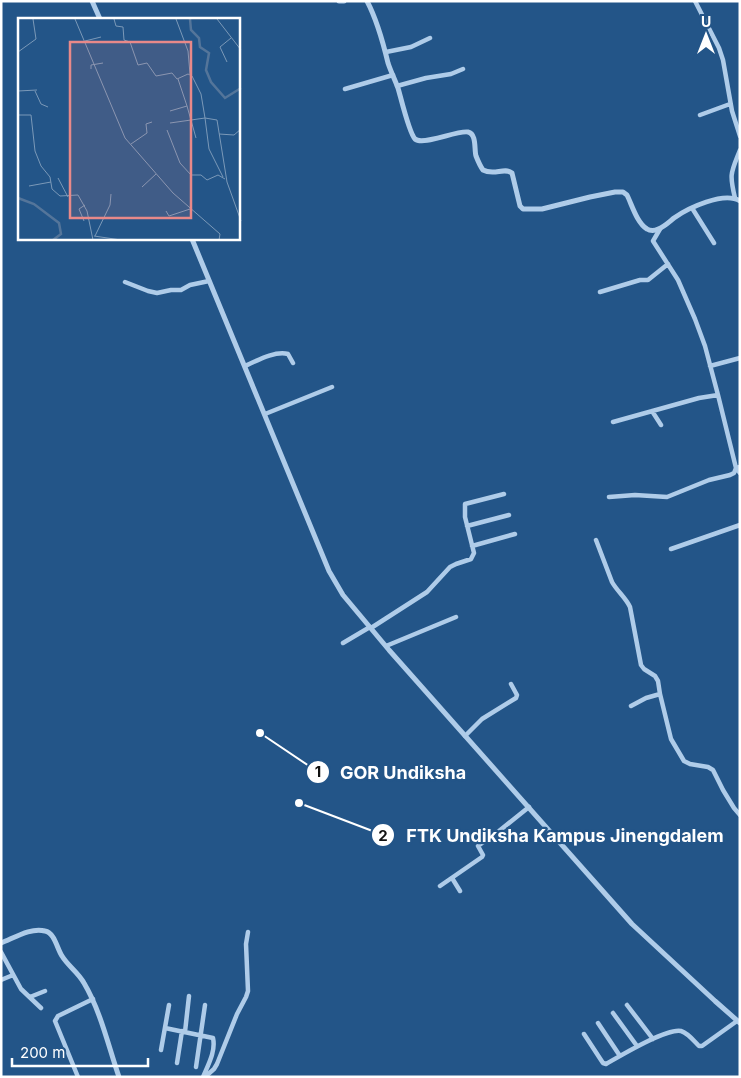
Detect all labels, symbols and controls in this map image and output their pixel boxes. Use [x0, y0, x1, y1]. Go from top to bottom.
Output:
north arrow [681, 10, 731, 60]
text: U [701, 13, 711, 30]
inset map [18, 18, 240, 240]
callout: GOR Undiksha [305, 756, 476, 789]
text: 1 [315, 762, 321, 781]
text: GOR Undiksha [340, 762, 466, 783]
callout: FTK Undiksha Kampus Jinengdalem [371, 819, 733, 852]
text: FTK Undiksha Kampus Jinengdalem [406, 825, 724, 846]
text: 2 [378, 826, 388, 845]
scale bar [12, 1036, 149, 1068]
text: 200 m [20, 1043, 65, 1062]

